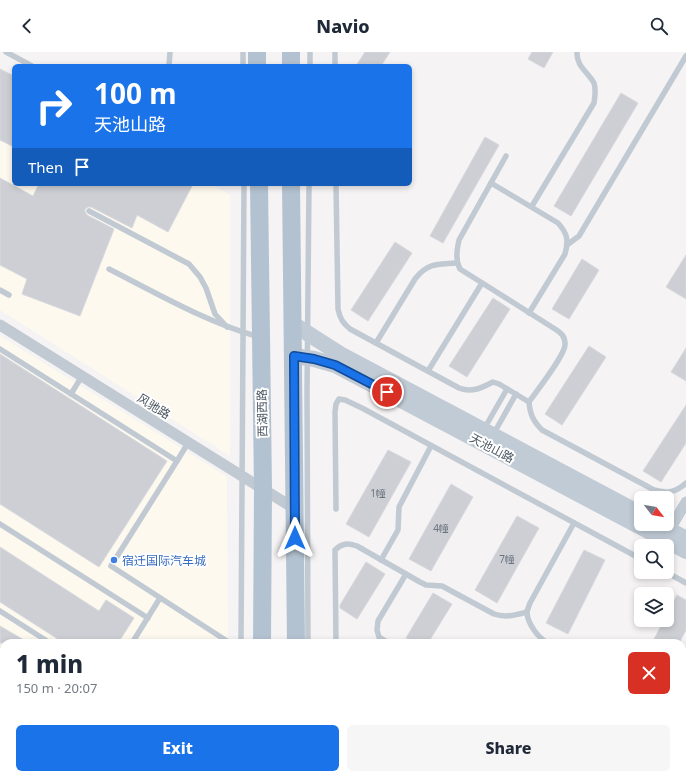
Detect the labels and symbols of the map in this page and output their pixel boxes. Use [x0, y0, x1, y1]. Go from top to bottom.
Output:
pin [370, 375, 404, 409]
street label: 风驰路 [134, 389, 174, 423]
street label: 西湖西路 [253, 389, 271, 437]
street label: 天池山路 [467, 429, 517, 467]
house number: 1幢 [370, 486, 386, 500]
north arrow [634, 491, 674, 531]
position arrow [274, 517, 316, 559]
house number: 4幢 [433, 521, 449, 535]
place label: 宿迁国际汽车城 [122, 552, 206, 569]
house number: 7幢 [499, 552, 515, 566]
marker: 宿迁国际汽车城 [109, 555, 119, 565]

